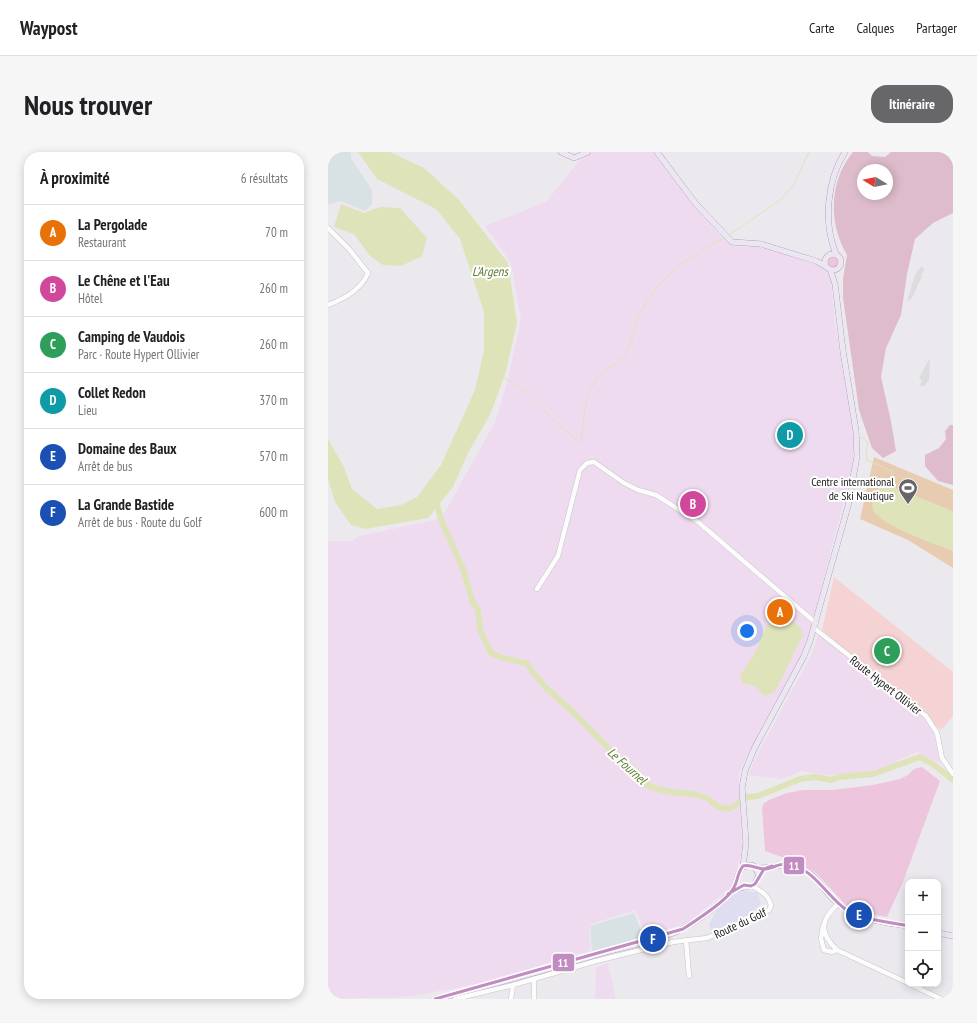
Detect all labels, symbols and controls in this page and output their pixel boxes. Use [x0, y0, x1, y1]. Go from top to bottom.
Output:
text: Waypost [20, 16, 77, 40]
text: Carte [809, 19, 834, 37]
text: Calques [856, 19, 894, 37]
text: Partager [916, 19, 957, 37]
button: Itinéraire [871, 85, 953, 123]
text: Nous trouver [24, 86, 152, 123]
north arrow [857, 164, 893, 200]
text: À proximité [40, 167, 110, 189]
text: 6 résultats [241, 170, 288, 187]
text: La Pergolade [78, 215, 147, 234]
text: A [50, 224, 56, 241]
text: 70 m [265, 224, 288, 241]
text: Restaurant [78, 234, 126, 251]
water label: L'Argens [472, 263, 510, 280]
text: Le Chêne et l'Eau [78, 271, 170, 290]
text: B [50, 280, 56, 297]
text: 260 m [259, 280, 288, 297]
text: Hôtel [78, 290, 102, 307]
text: Camping de Vaudois [78, 327, 185, 346]
text: C [50, 336, 56, 353]
text: 260 m [259, 336, 288, 353]
text: Parc · Route Hypert Ollivier [78, 346, 199, 363]
text: Collet Redon [78, 383, 146, 402]
text: D [50, 392, 56, 409]
text: 370 m [259, 392, 288, 409]
text: Lieu [78, 402, 97, 419]
pin: D [777, 420, 803, 450]
text: Domaine des Baux [78, 439, 177, 458]
text: E [50, 448, 56, 465]
text: 570 m [259, 448, 288, 465]
text: Arrêt de bus [78, 458, 132, 475]
place label: Centre international de Ski Nautique [811, 474, 894, 503]
sports icon: Centre international de Ski Nautique [897, 477, 919, 505]
pin: B [680, 489, 706, 519]
text: La Grande Bastide [78, 495, 174, 514]
text: F [50, 504, 56, 521]
text: 600 m [259, 504, 288, 521]
text: Arrêt de bus · Route du Golf [78, 514, 202, 531]
pin: A [767, 597, 793, 627]
your location [737, 621, 757, 641]
pin: C [874, 636, 900, 666]
street label: Route Hypert Ollivier [847, 652, 926, 718]
water label: Le Fournel [604, 744, 652, 789]
line badge: 11 [783, 856, 805, 875]
text: 11 [789, 859, 799, 873]
map controls [905, 879, 941, 987]
button: + [905, 879, 941, 915]
pin: E [846, 900, 872, 930]
street label: Route du Golf [711, 904, 770, 942]
button: − [905, 915, 941, 951]
pin: F [640, 924, 666, 954]
button: locate [905, 951, 941, 987]
line badge: 11 [552, 953, 575, 972]
text: 11 [558, 956, 568, 970]

